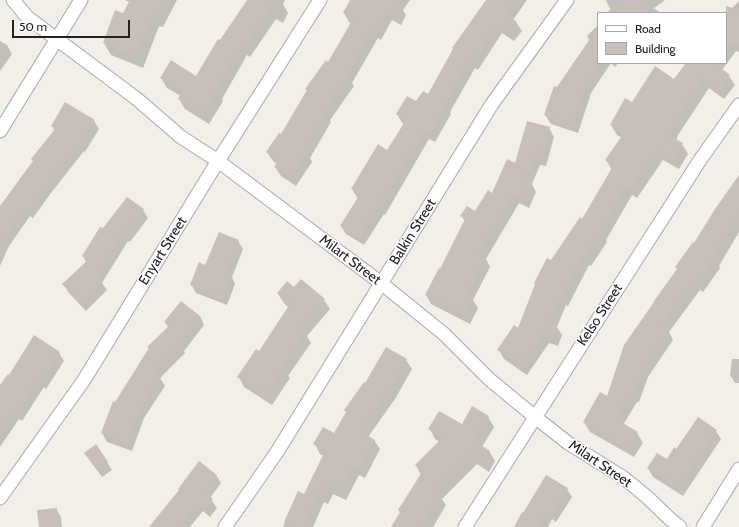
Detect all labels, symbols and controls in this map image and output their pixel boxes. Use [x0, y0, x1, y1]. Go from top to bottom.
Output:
scale bar [14, 12, 132, 38]
legend [597, 12, 727, 64]
text: 50 m [19, 19, 47, 34]
text: Road [635, 21, 661, 36]
text: Building [635, 41, 676, 56]
street label: Balkin Street [386, 196, 440, 268]
street label: Enyart Street [135, 214, 191, 288]
street label: Milart Street [316, 231, 384, 289]
street label: Kelso Street [574, 281, 626, 349]
street label: Milart Street [565, 437, 635, 491]

